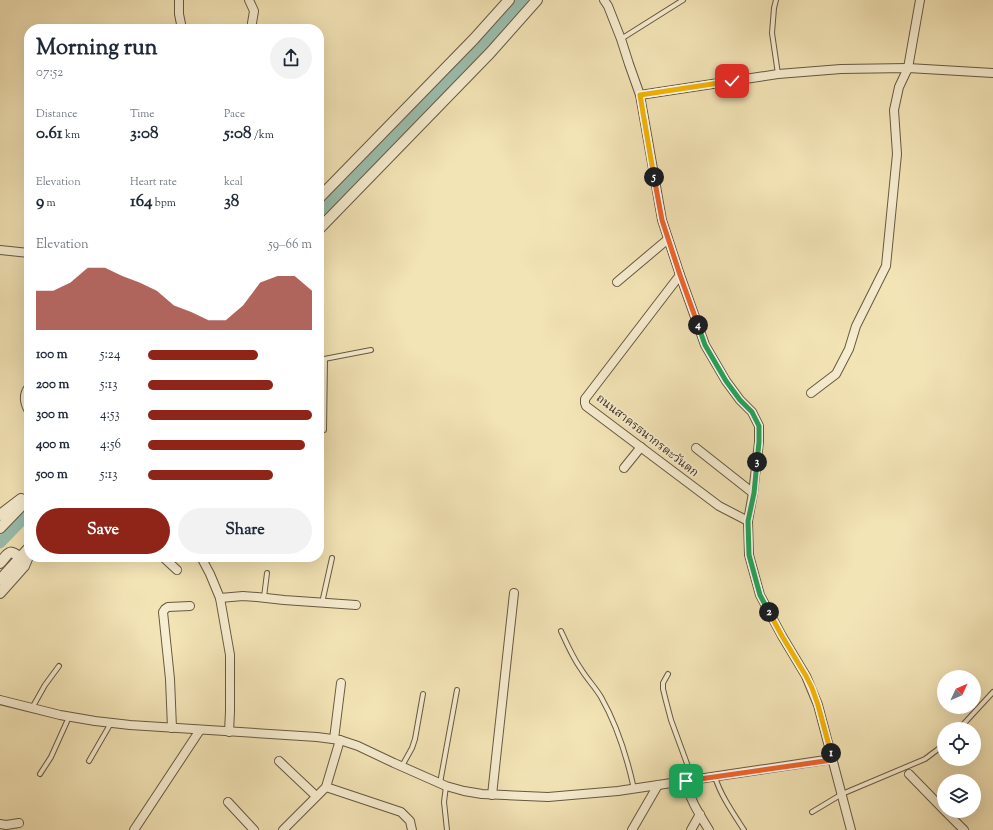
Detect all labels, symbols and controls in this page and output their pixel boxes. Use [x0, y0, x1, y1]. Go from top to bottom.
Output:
text: Morning run [36, 33, 158, 65]
button: share [270, 37, 312, 79]
text: 07:52 [36, 64, 63, 82]
pin [715, 64, 749, 98]
icon: check [721, 70, 743, 92]
text: Distance [36, 106, 77, 122]
text: Time [130, 106, 154, 122]
text: Pace [224, 106, 245, 122]
text: 0.61 [36, 122, 63, 146]
text: 3:08 [130, 122, 159, 146]
text: 5:08 [224, 122, 252, 146]
text: km [63, 127, 80, 143]
text: /km [252, 127, 274, 143]
pin: 5 [644, 167, 664, 187]
text: 5 [652, 169, 656, 185]
text: Elevation [36, 174, 81, 190]
text: Heart rate [130, 174, 177, 190]
text: kcal [224, 174, 243, 190]
text: 9 [36, 190, 44, 214]
text: 164 [130, 190, 152, 214]
text: 38 [224, 190, 239, 214]
text: m [44, 195, 56, 211]
text: bpm [152, 195, 176, 211]
text: Elevation [36, 236, 89, 254]
text: 59–66 m [268, 236, 312, 254]
pin: 4 [688, 315, 708, 335]
text: 4 [695, 317, 701, 333]
text: 100 m [36, 346, 68, 364]
text: 5:24 [100, 346, 120, 364]
text: 200 m [36, 376, 69, 394]
text: 5:13 [100, 376, 118, 394]
street label: ถนนสาครธนากรตะวันตก [592, 390, 702, 482]
text: 300 m [36, 406, 68, 424]
text: 4:53 [100, 406, 120, 424]
text: 400 m [36, 436, 70, 454]
text: 4:56 [100, 436, 121, 454]
pin: 3 [747, 452, 767, 472]
text: 3 [755, 454, 759, 470]
text: 500 m [36, 466, 68, 484]
text: 5:13 [100, 466, 118, 484]
button: Save [36, 508, 170, 554]
button: Share [178, 508, 312, 554]
pin: 2 [759, 602, 779, 622]
text: 2 [766, 604, 772, 620]
north arrow [937, 670, 981, 714]
map controls [937, 670, 981, 818]
button: locate [937, 722, 981, 766]
pin: 1 [821, 743, 841, 763]
text: 1 [829, 745, 833, 761]
pin [669, 764, 703, 798]
icon: arrive [675, 770, 697, 792]
button: layers [937, 774, 981, 818]

